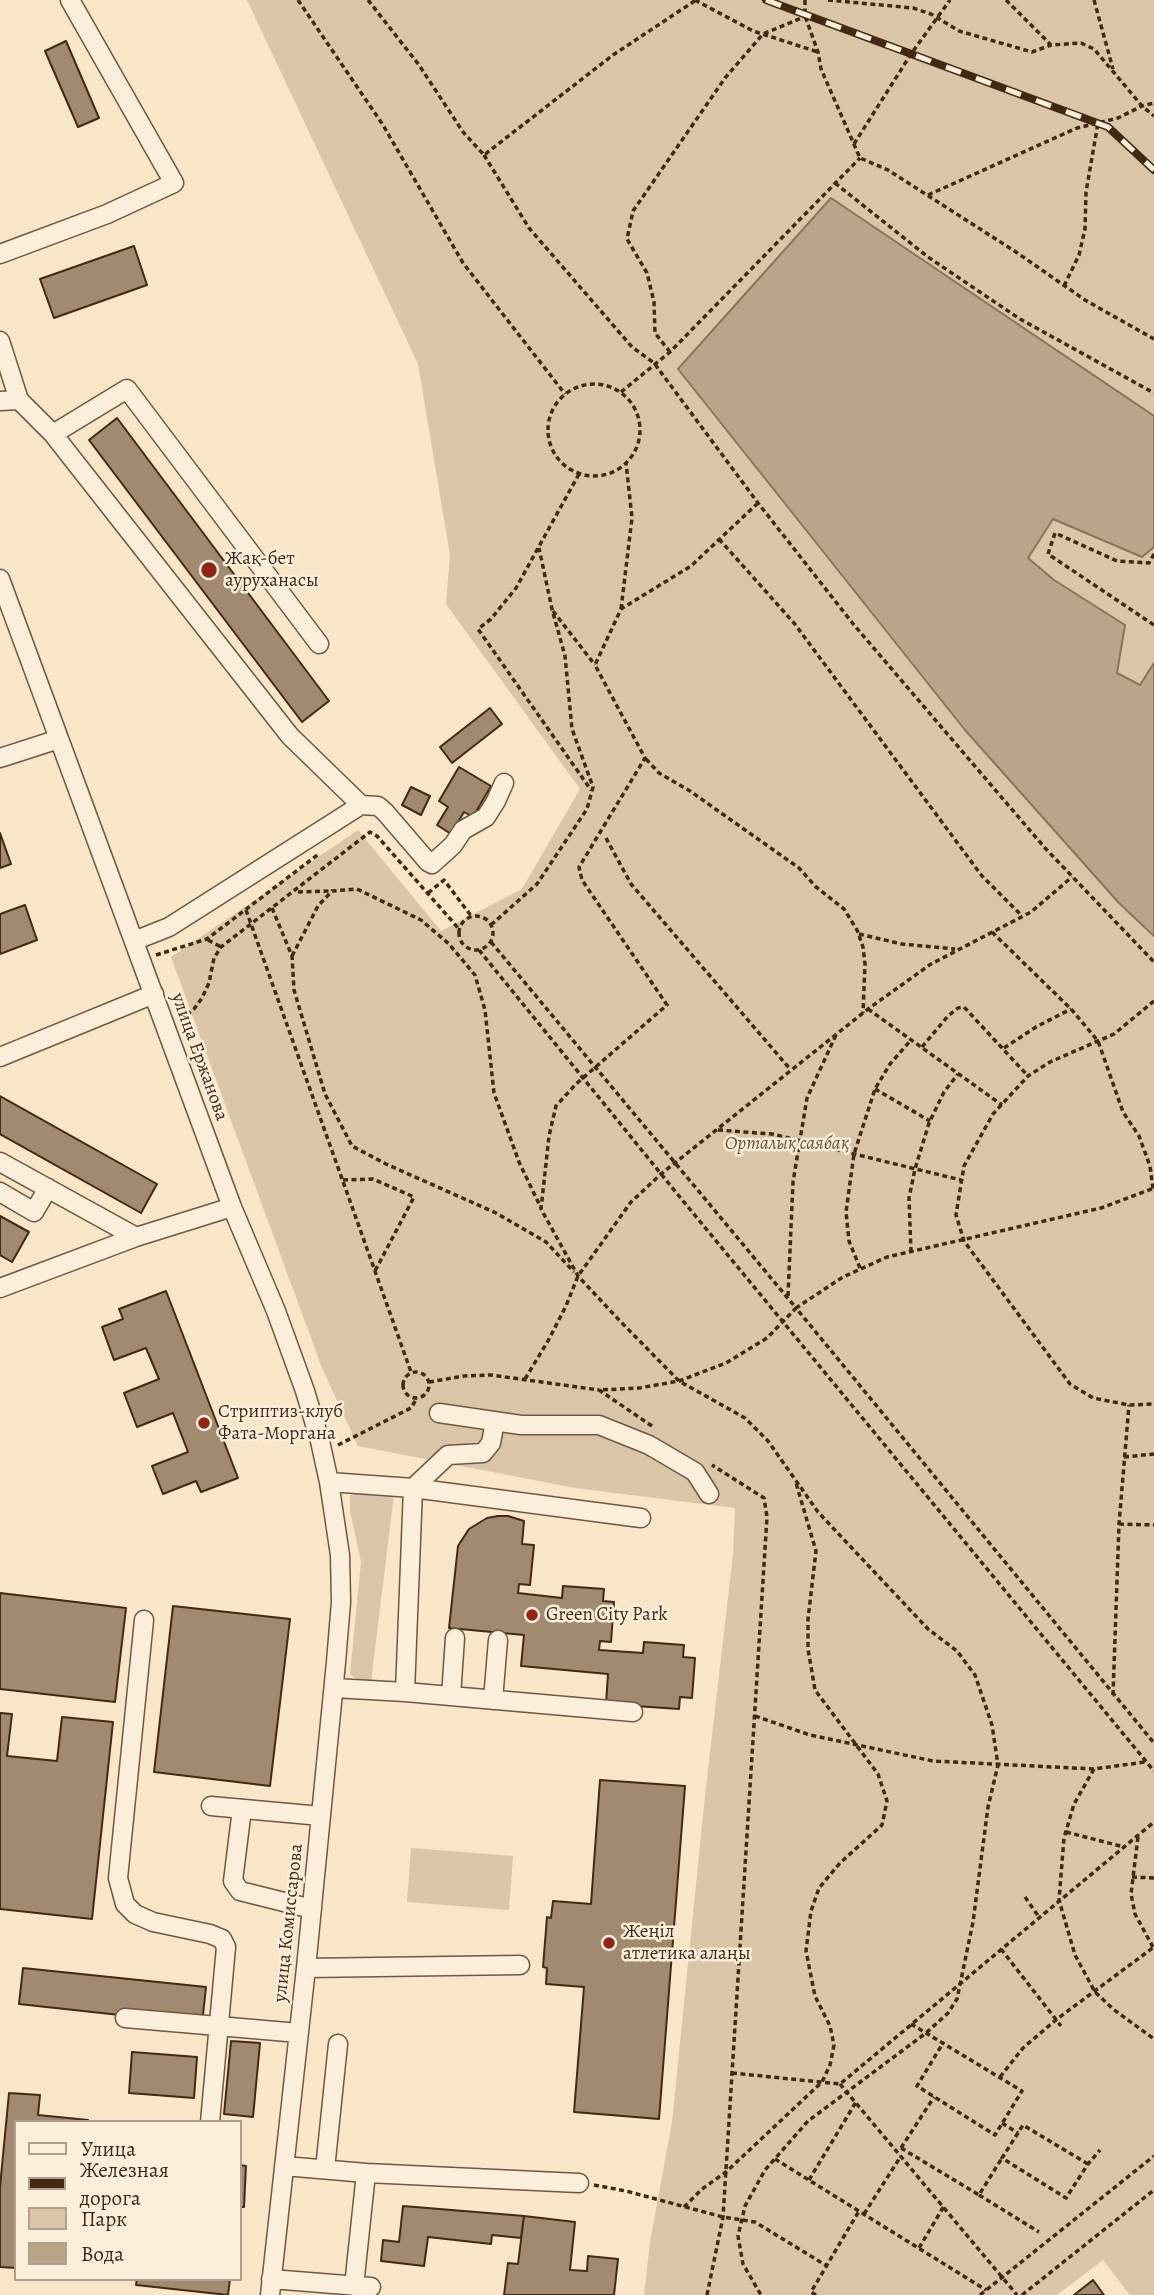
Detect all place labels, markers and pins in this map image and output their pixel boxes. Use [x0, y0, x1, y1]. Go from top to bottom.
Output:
place label: Жақ-бет ауруханасы [225, 548, 319, 592]
marker: Жақ-бет ауруханасы [199, 560, 219, 580]
place label: Стриптиз-клуб Фата-Моргана [218, 1401, 343, 1445]
marker: Стриптиз-клуб Фата-Моргана [196, 1415, 212, 1431]
place label: Green City Park [546, 1604, 668, 1626]
marker: Green City Park [524, 1607, 540, 1623]
place label: Жеңіл атлетика алаңы [623, 1921, 751, 1965]
marker: Жеңіл атлетика алаңы [601, 1935, 617, 1951]

